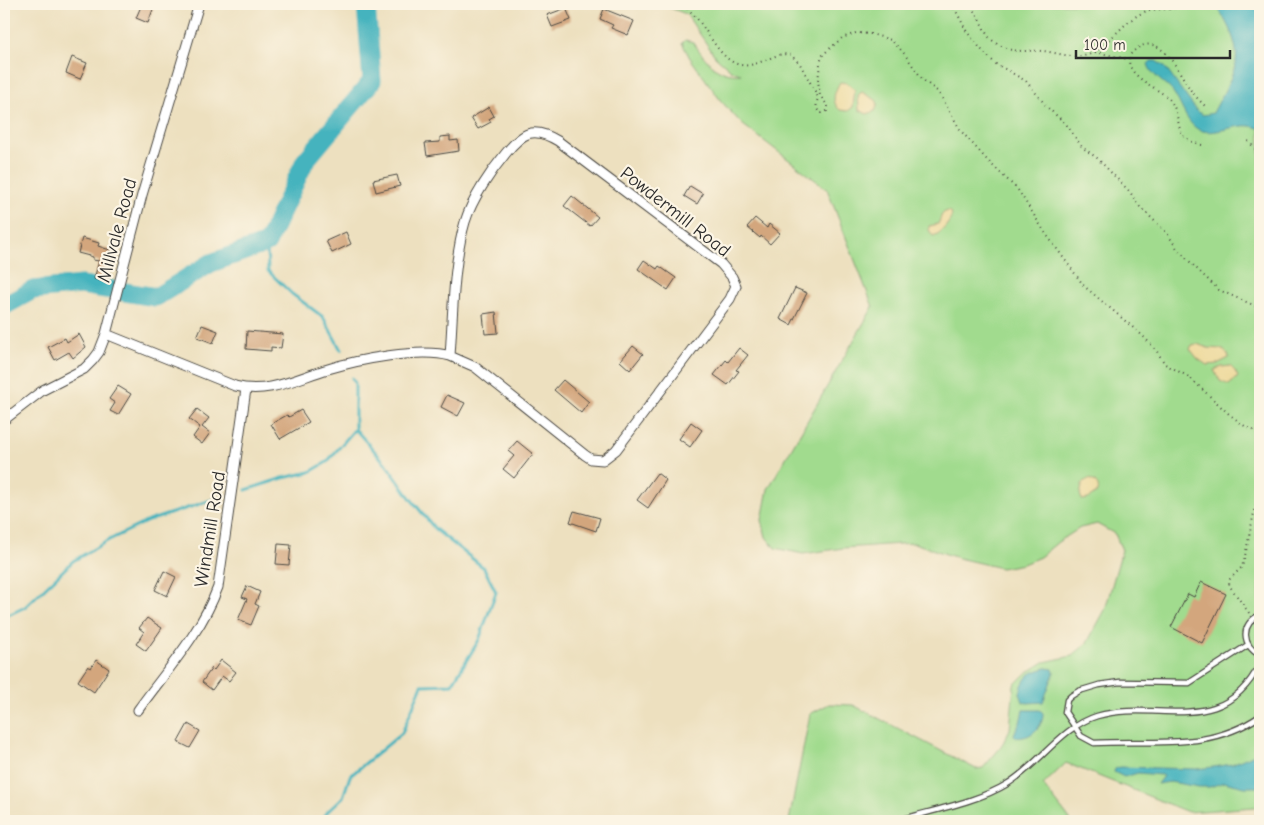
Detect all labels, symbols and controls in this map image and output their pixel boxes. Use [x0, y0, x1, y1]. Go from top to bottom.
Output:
scale bar [1076, 28, 1230, 60]
text: 100 m [1084, 36, 1126, 54]
street label: Powdermill Road [616, 162, 735, 262]
street label: Millvale Road [92, 176, 141, 285]
street label: Windmill Road [190, 470, 230, 589]

